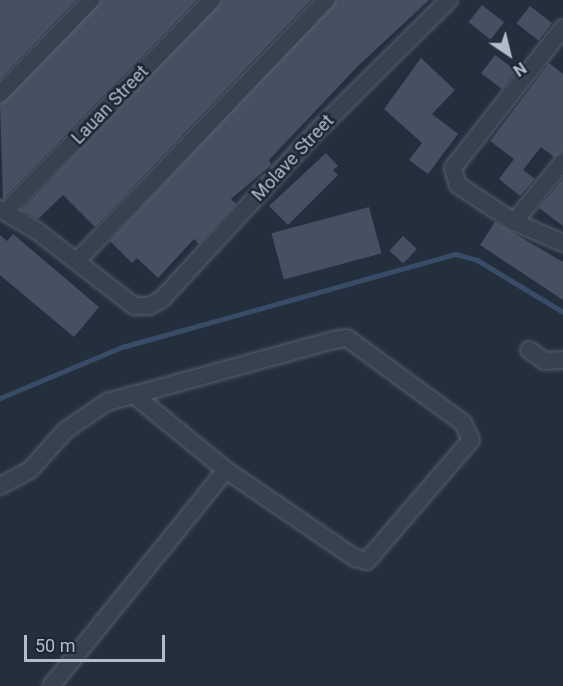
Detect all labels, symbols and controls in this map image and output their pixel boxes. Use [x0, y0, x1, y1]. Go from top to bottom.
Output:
north arrow [479, 24, 539, 84]
text: N [510, 58, 530, 80]
street label: Lauan Street [67, 61, 153, 149]
street label: Molave Street [248, 110, 338, 206]
scale bar [27, 623, 168, 661]
text: 50 m [35, 635, 75, 656]

